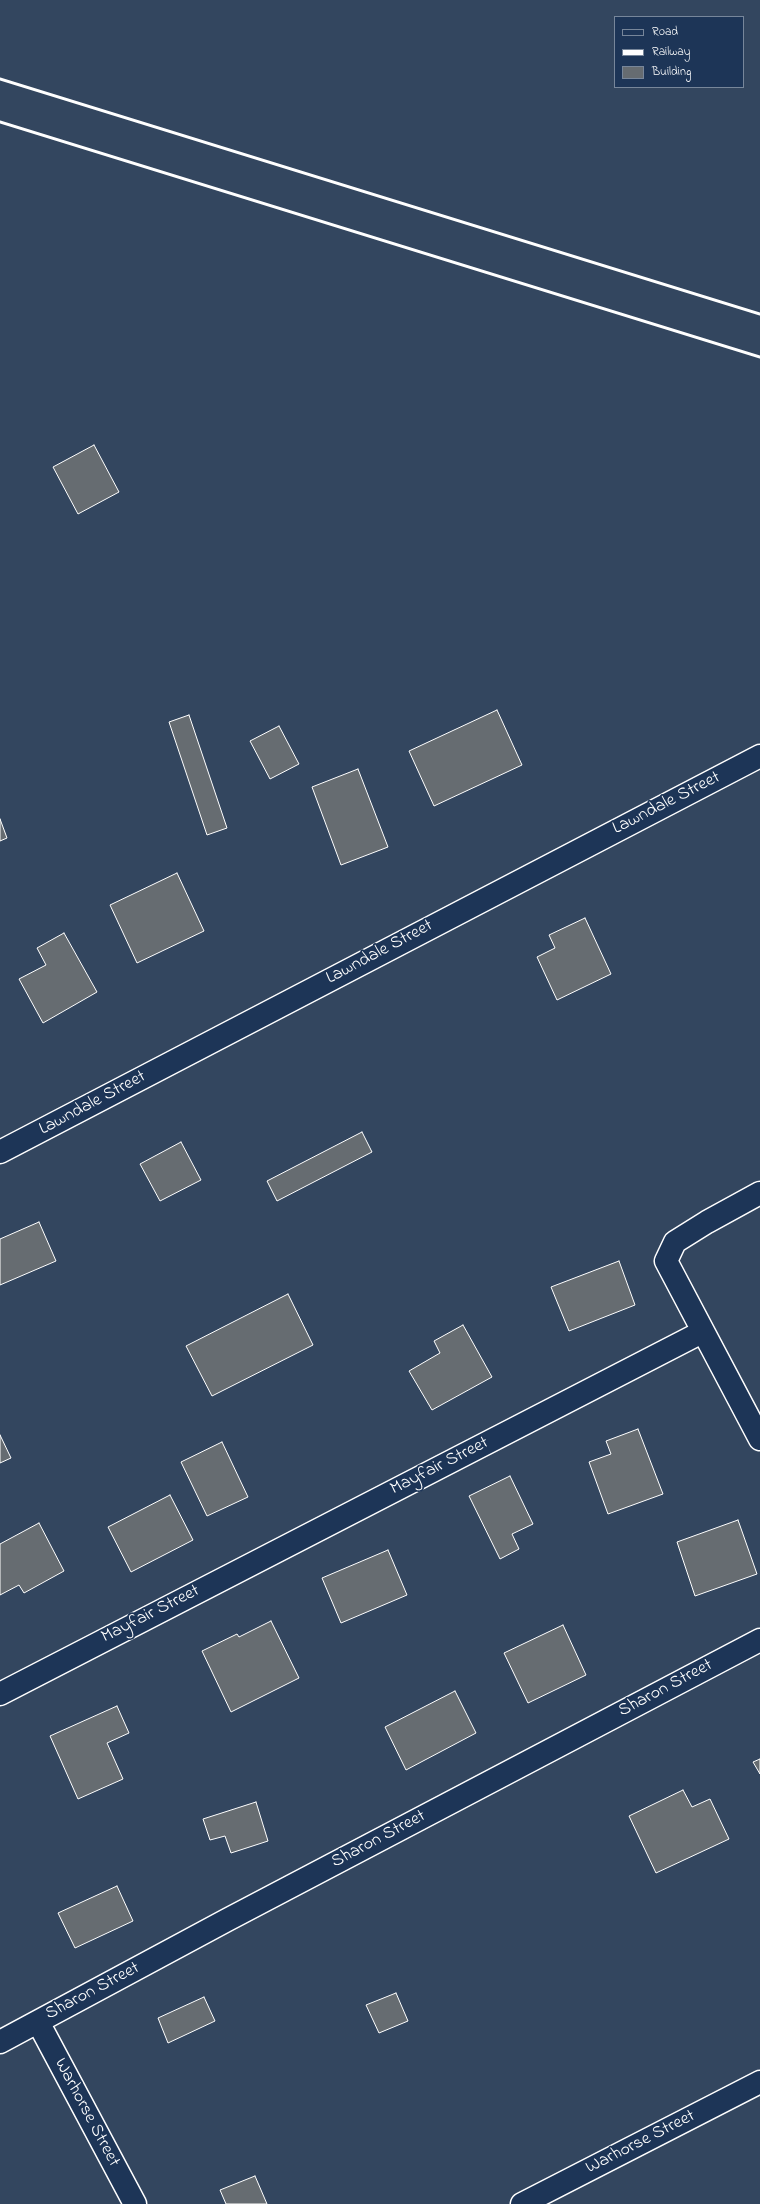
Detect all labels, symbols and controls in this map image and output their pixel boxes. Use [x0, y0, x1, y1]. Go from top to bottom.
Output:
legend [614, 16, 744, 88]
text: Road [652, 23, 678, 41]
text: Railway [652, 43, 690, 61]
text: Building [652, 63, 691, 81]
street label: Lawndale Street [610, 768, 724, 840]
street label: Lawndale Street [323, 916, 437, 990]
street label: Lawndale Street [36, 1067, 150, 1141]
street label: Mayfair Street [387, 1433, 493, 1501]
street label: Mayfair Street [98, 1581, 204, 1649]
street label: Sharon Street [615, 1655, 717, 1723]
street label: Sharon Street [328, 1806, 430, 1874]
street label: Sharon Street [42, 1958, 144, 2026]
street label: Warhorse Street [48, 2055, 124, 2171]
street label: Warhorse Street [583, 2106, 699, 2180]

